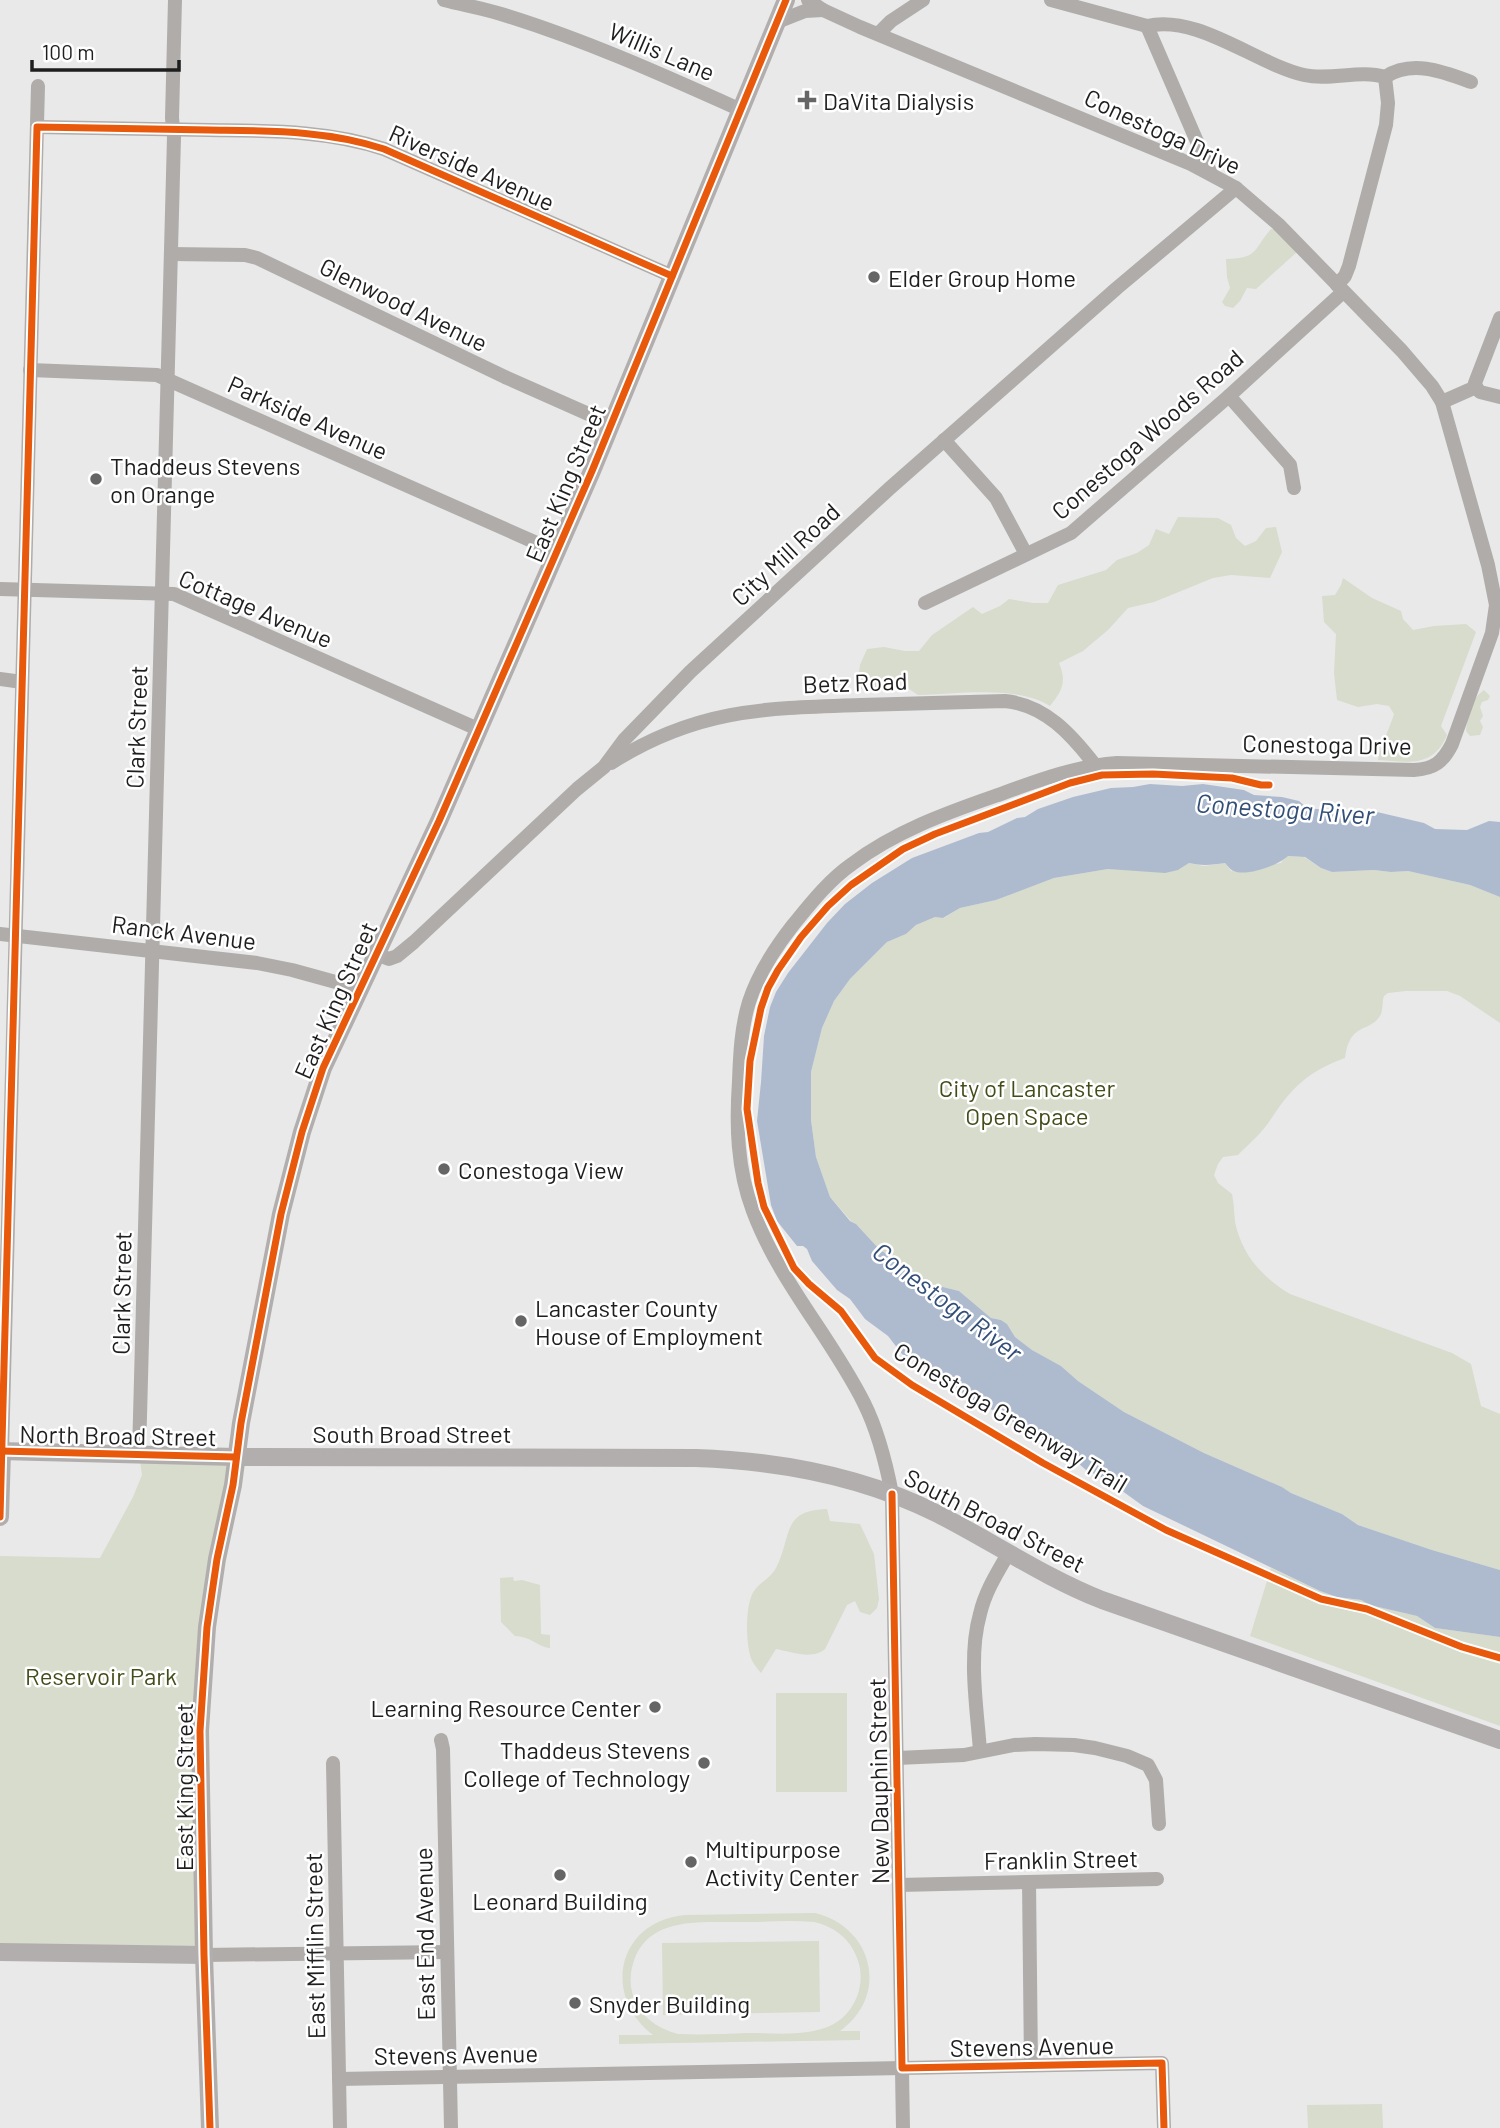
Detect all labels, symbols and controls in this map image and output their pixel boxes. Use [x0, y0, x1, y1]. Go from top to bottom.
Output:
street label: Willis Lane [605, 16, 719, 86]
scale bar [32, 28, 178, 72]
text: 100 m [42, 39, 95, 64]
street label: Conestoga Drive [1080, 82, 1246, 180]
place label: DaVita Dialysis [823, 86, 974, 115]
marker: DaVita Dialysis [797, 90, 817, 110]
street label: Riverside Avenue [385, 118, 559, 216]
street label: Glenwood Avenue [315, 251, 493, 357]
place label: Elder Group Home [888, 263, 1076, 292]
marker: Elder Group Home [866, 269, 882, 285]
street label: Conestoga Woods Road [1045, 343, 1249, 525]
street label: Parkside Avenue [224, 369, 392, 465]
street label: East King Street [519, 400, 611, 566]
place label: Thaddeus Stevens on Orange [110, 451, 300, 508]
marker: Thaddeus Stevens on Orange [88, 471, 104, 487]
street label: City Mill Road [725, 497, 845, 611]
street label: Cottage Avenue [175, 563, 337, 653]
street label: Clark Street [119, 665, 153, 789]
street label: Betz Road [802, 666, 908, 698]
street label: Conestoga Drive [1242, 728, 1412, 760]
water label: Conestoga River [1195, 786, 1376, 830]
street label: Ranck Avenue [110, 909, 258, 955]
street label: East King Street [287, 917, 383, 1083]
park label: City of Lancaster Open Space [939, 1073, 1115, 1130]
place label: Conestoga View [458, 1155, 624, 1184]
marker: Conestoga View [436, 1161, 452, 1177]
street label: Clark Street [105, 1231, 137, 1355]
water label: Conestoga River [867, 1235, 1029, 1368]
place label: Lancaster County House of Employment [535, 1293, 763, 1350]
marker: Lancaster County House of Employment [513, 1313, 529, 1329]
street label: Conestoga Greenway Trail [889, 1336, 1133, 1498]
street label: North Broad Street [19, 1419, 217, 1451]
street label: South Broad Street [313, 1419, 511, 1448]
street label: South Broad Street [900, 1462, 1090, 1578]
park label: Reservoir Park [25, 1661, 177, 1690]
street label: New Dauphin Street [862, 1678, 894, 1884]
place label: Learning Resource Center [371, 1693, 641, 1722]
marker: Learning Resource Center [647, 1699, 663, 1715]
street label: East King Street [169, 1703, 198, 1871]
place label: Thaddeus Stevens College of Technology [463, 1735, 690, 1792]
marker: Thaddeus Stevens College of Technology [696, 1755, 712, 1771]
place label: Multipurpose Activity Center [705, 1834, 859, 1891]
street label: Franklin Street [984, 1843, 1138, 1875]
street label: East End Avenue [408, 1847, 440, 2021]
street label: East Mifflin Street [298, 1852, 330, 2040]
marker: Multipurpose Activity Center [683, 1854, 699, 1870]
marker: Leonard Building [552, 1867, 568, 1883]
place label: Leonard Building [472, 1886, 648, 1915]
place label: Snyder Building [589, 1989, 750, 2018]
marker: Snyder Building [567, 1995, 583, 2011]
street label: Stevens Avenue [950, 2030, 1114, 2062]
street label: Stevens Avenue [374, 2038, 538, 2070]

